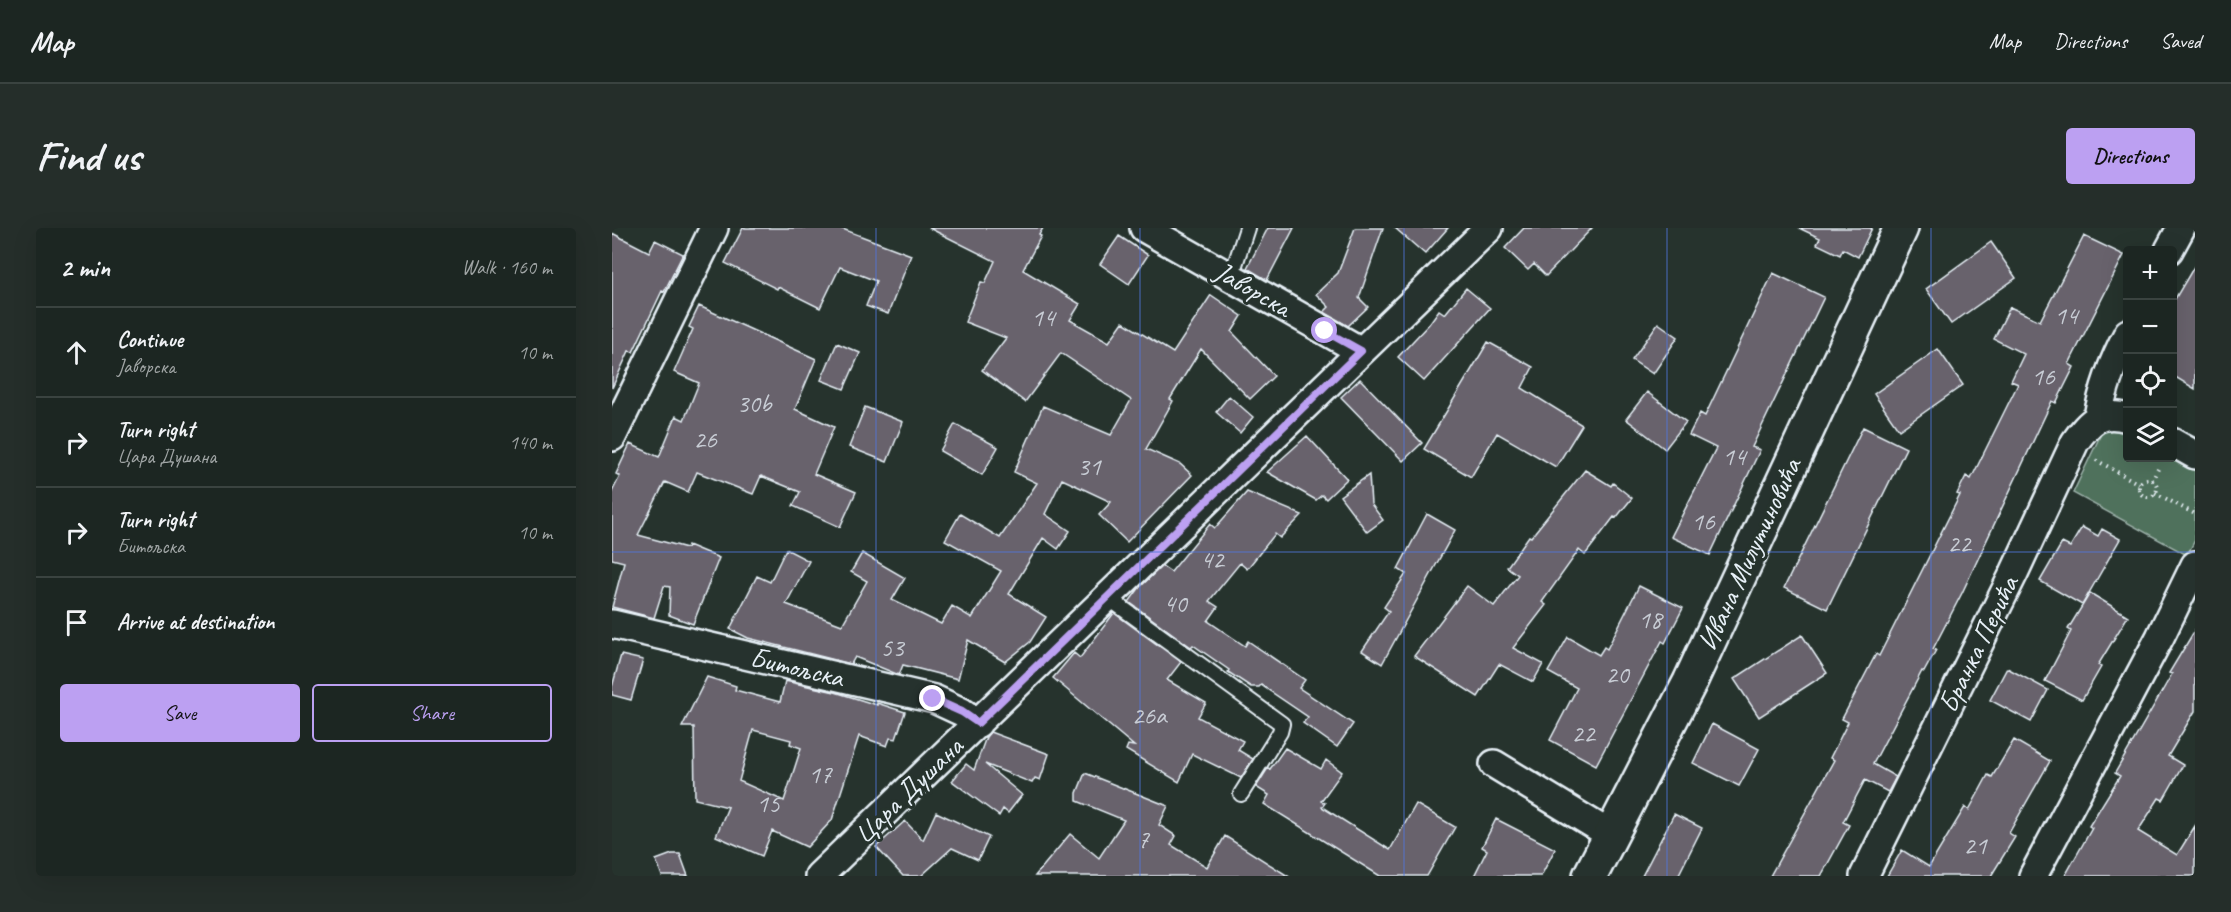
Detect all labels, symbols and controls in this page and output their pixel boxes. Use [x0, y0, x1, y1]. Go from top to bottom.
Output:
text: Map [30, 24, 73, 59]
text: Map [1989, 28, 2021, 54]
text: Directions [2054, 28, 2127, 54]
text: Saved [2160, 28, 2201, 54]
button: Directions [2066, 128, 2195, 184]
text: Find us [36, 130, 141, 183]
map controls [2123, 246, 2177, 462]
button: + [2123, 246, 2177, 300]
text: 2 min [60, 251, 110, 284]
street label: Јаворска [1207, 252, 1299, 326]
text: Walk · 160 m [462, 255, 552, 280]
house number: 14 [2054, 299, 2080, 332]
button: − [2123, 300, 2177, 354]
house number: 14 [1031, 301, 1057, 334]
route start [1311, 317, 1337, 343]
text: Continue [117, 326, 183, 354]
icon: ahead [60, 336, 93, 369]
text: 10 m [518, 340, 552, 365]
text: Јаворска [117, 354, 175, 379]
button: locate [2123, 354, 2177, 408]
house number: 16 [2031, 360, 2056, 393]
house number: 30b [737, 387, 773, 420]
button: layers [2123, 408, 2177, 462]
text: Turn right [117, 416, 194, 444]
house number: 26 [693, 423, 718, 456]
icon: right [60, 426, 93, 459]
text: 140 m [509, 430, 552, 455]
house number: 14 [1722, 440, 1748, 473]
text: Цара Душана [117, 444, 216, 469]
house number: 31 [1077, 450, 1102, 483]
street label: Ивана Милутиновића [1689, 451, 1810, 656]
house number: 16 [1691, 505, 1716, 538]
text: Turn right [117, 506, 194, 534]
icon: right [60, 516, 93, 549]
text: 10 m [518, 520, 552, 545]
house number: 22 [1947, 527, 1973, 560]
text: Битољска [117, 534, 185, 559]
house number: 42 [1200, 543, 1226, 576]
street label: Бранка Перића [1930, 568, 2027, 718]
house number: 40 [1163, 587, 1189, 620]
house number: 18 [1638, 603, 1664, 636]
icon: arrive [60, 606, 93, 639]
text: Arrive at destination [117, 608, 274, 636]
house number: 53 [880, 631, 906, 664]
street label: Битољска [747, 639, 849, 695]
house number: 20 [1605, 658, 1631, 691]
button: Save [60, 684, 300, 742]
button: Share [312, 684, 552, 742]
route end [919, 685, 945, 711]
house number: 26a [1132, 699, 1168, 732]
house number: 22 [1571, 717, 1597, 750]
street label: Цара Душана [846, 728, 971, 851]
house number: 17 [808, 758, 833, 791]
house number: 15 [756, 787, 781, 820]
house number: 7 [1137, 823, 1150, 856]
house number: 21 [1963, 829, 1988, 862]

